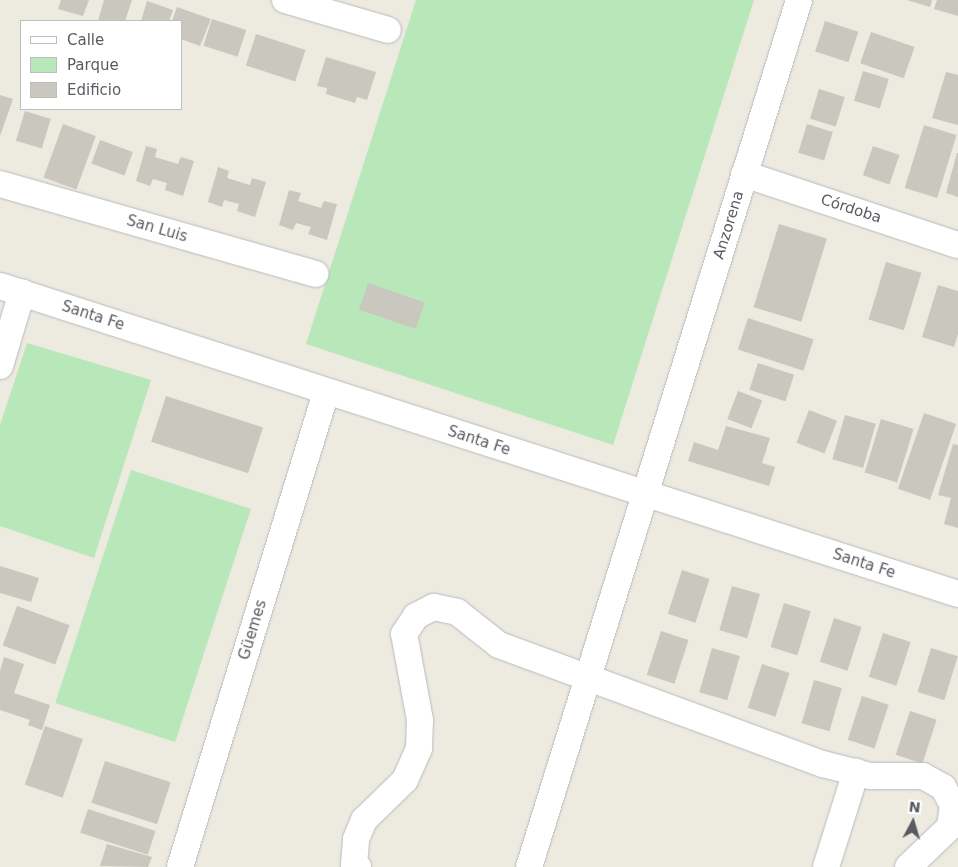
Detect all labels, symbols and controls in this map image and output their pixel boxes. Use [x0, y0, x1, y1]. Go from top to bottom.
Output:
legend [20, 20, 182, 110]
text: Calle [67, 31, 104, 49]
text: Parque [67, 56, 119, 74]
text: Edificio [67, 81, 121, 99]
street label: Anzorena [710, 189, 748, 261]
street label: Córdoba [818, 191, 884, 227]
street label: San Luis [124, 212, 190, 246]
street label: Santa Fe [59, 297, 127, 335]
street label: Santa Fe [445, 422, 513, 460]
street label: Santa Fe [830, 545, 898, 583]
street label: Güemes [235, 598, 271, 662]
north arrow [888, 797, 938, 847]
text: N [908, 799, 921, 816]

